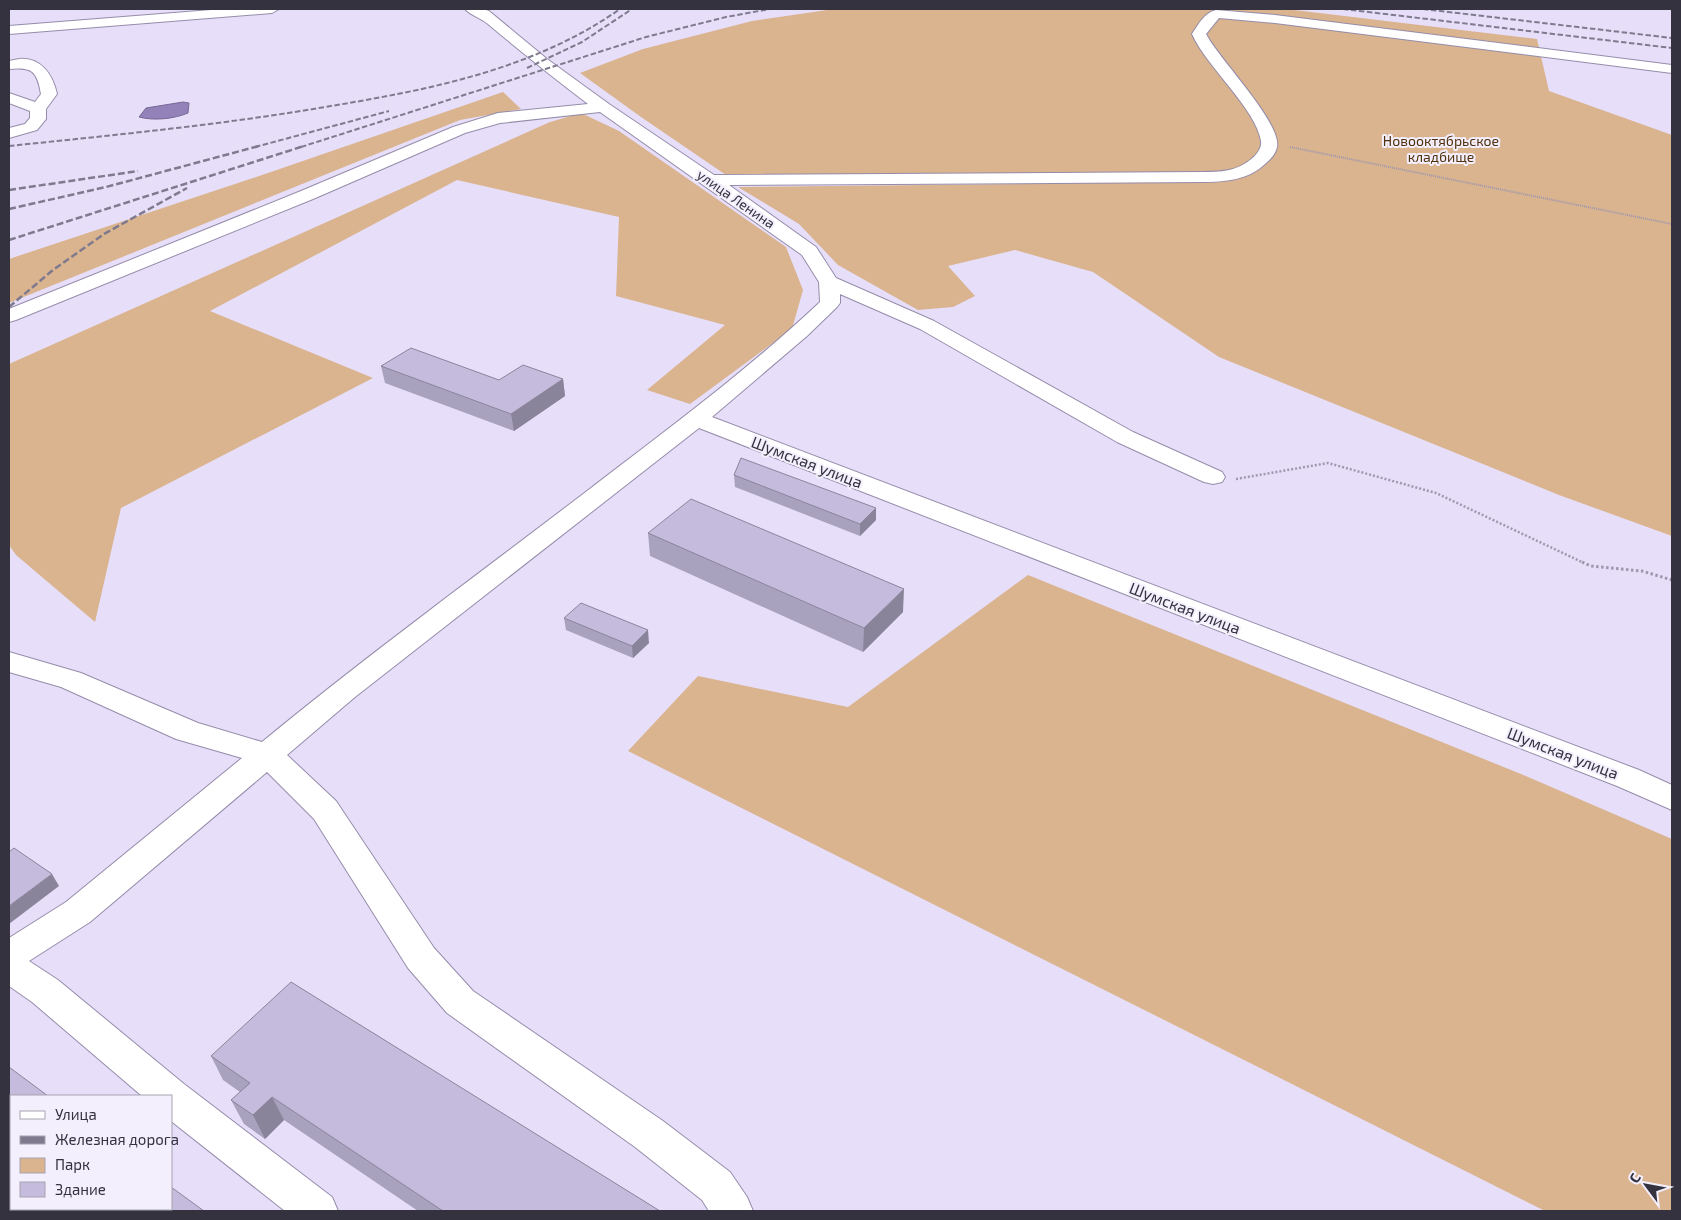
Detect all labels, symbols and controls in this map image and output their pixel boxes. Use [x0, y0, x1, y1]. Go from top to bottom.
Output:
park label: Новооктябрьское кладбище [1383, 132, 1499, 165]
street label: улица Ленина [694, 165, 778, 232]
street label: Шумская улица [749, 432, 865, 492]
street label: Шумская улица [1127, 578, 1243, 638]
street label: Шумская улица [1505, 723, 1621, 783]
legend [10, 1095, 172, 1210]
text: Улица [55, 1105, 97, 1123]
text: Железная дорога [55, 1130, 179, 1148]
text: Парк [55, 1155, 90, 1173]
north arrow [1621, 1160, 1671, 1210]
text: С [1625, 1170, 1644, 1186]
text: Здание [55, 1180, 106, 1198]

